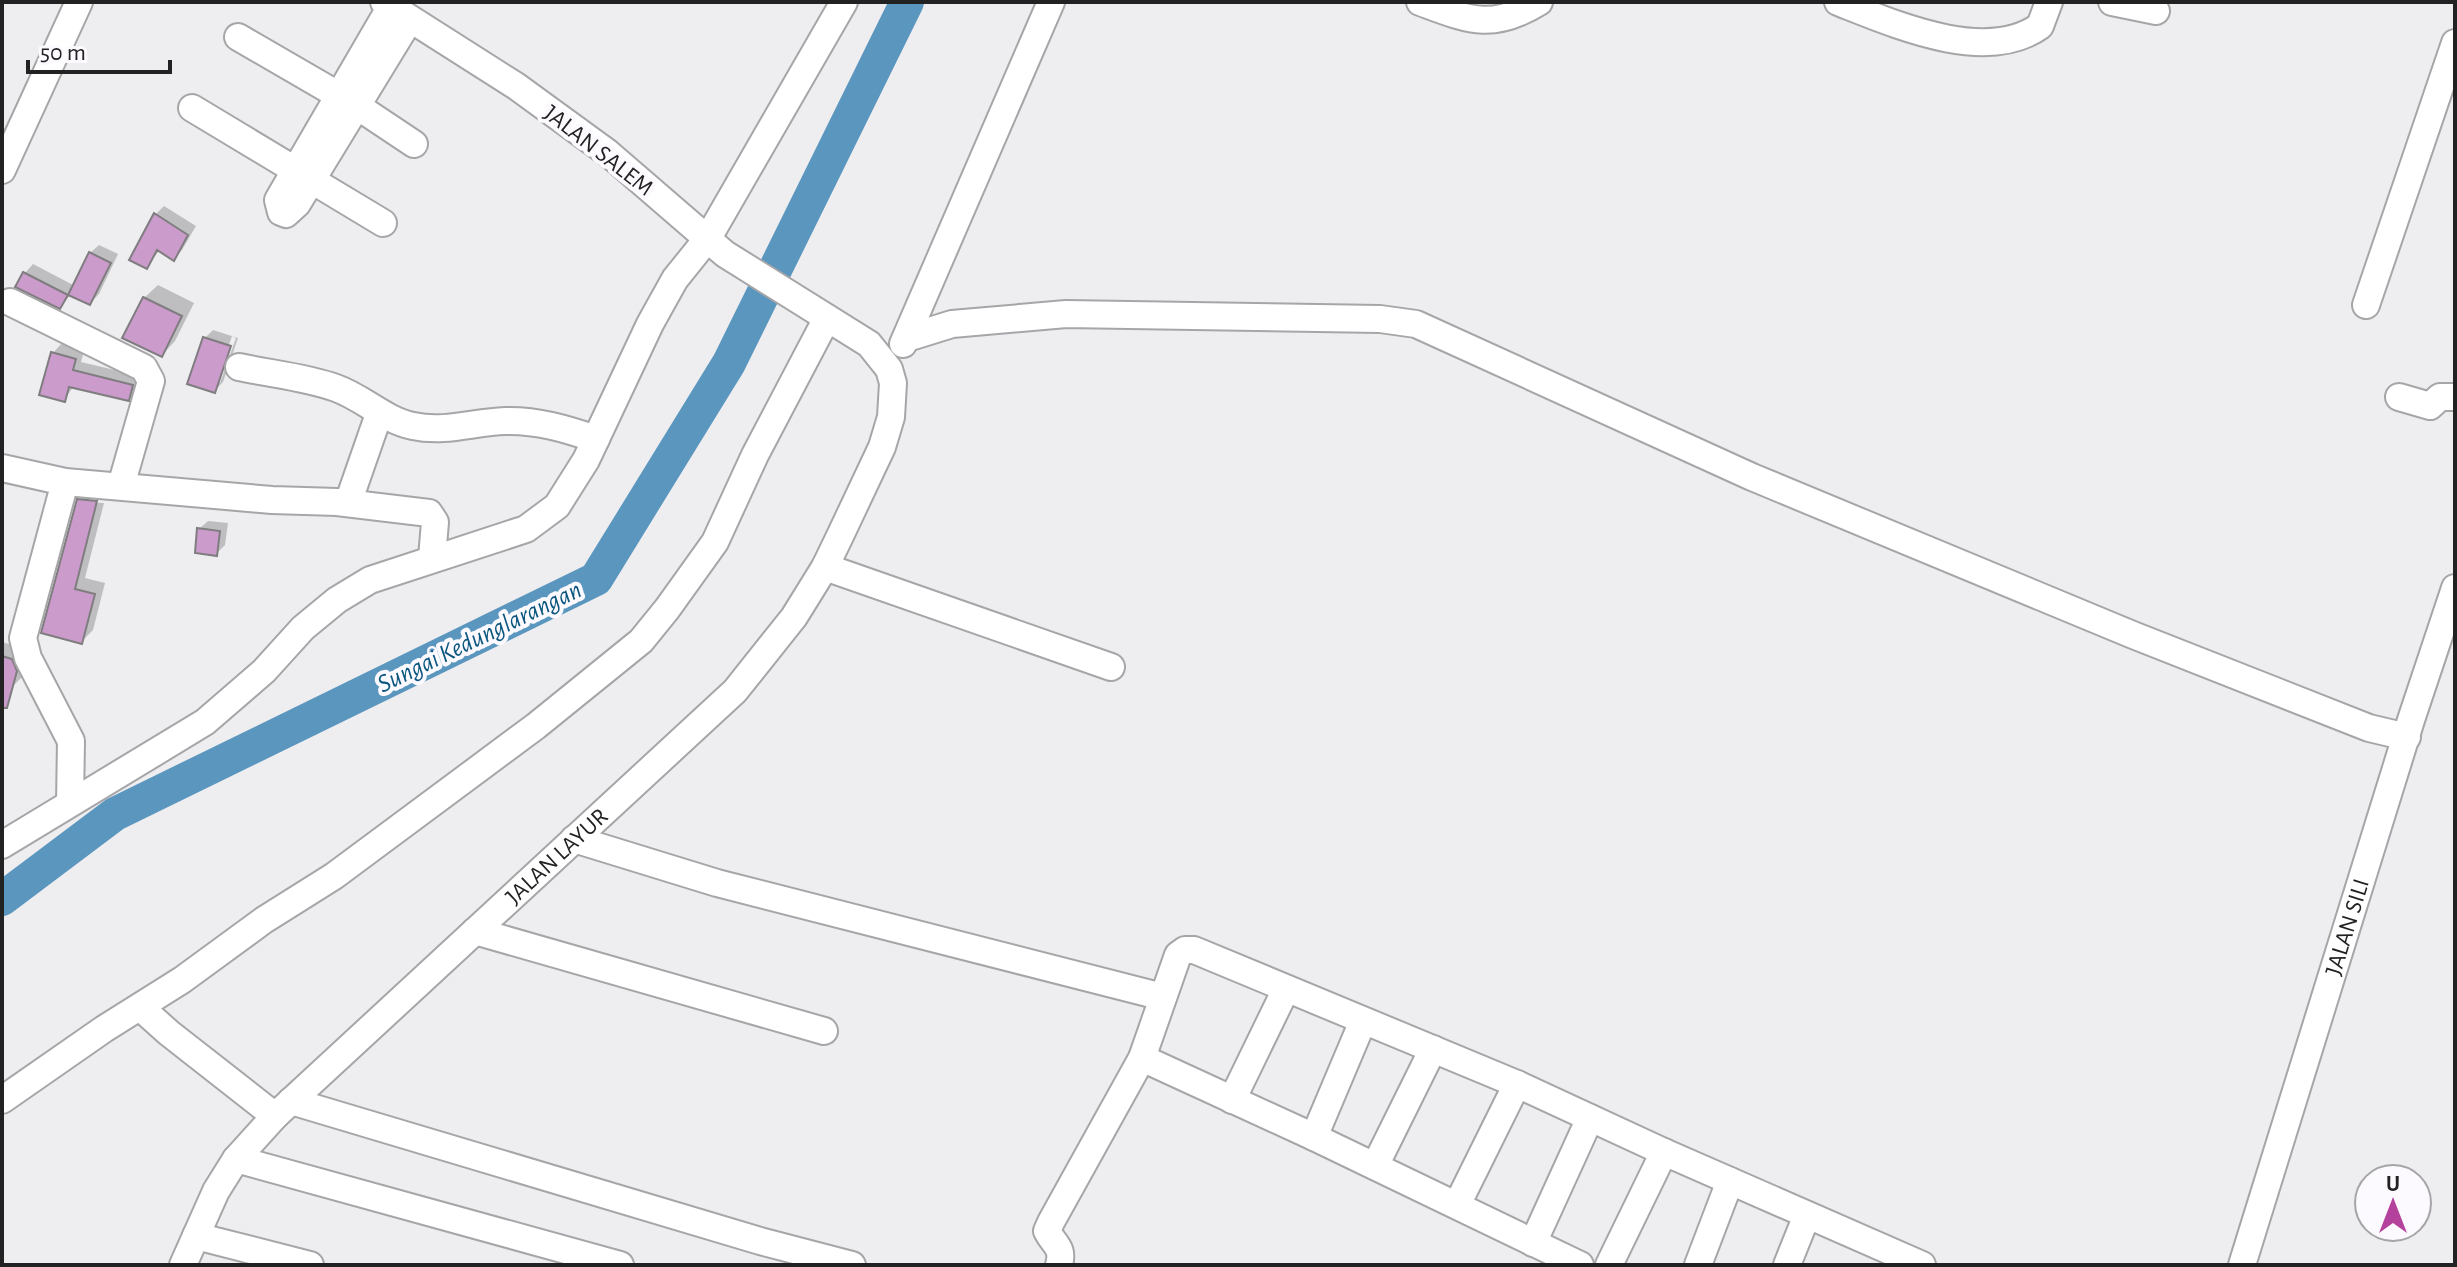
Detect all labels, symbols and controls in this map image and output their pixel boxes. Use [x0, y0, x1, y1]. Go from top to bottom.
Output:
scale bar [28, 24, 170, 74]
text: 50 m [40, 41, 86, 65]
street label: JALAN SALEM [539, 101, 657, 201]
water label: Sungai Kedunglarangan [373, 576, 586, 698]
street label: JALAN LAYUR [501, 804, 613, 909]
street label: JALAN SILI [2322, 876, 2374, 978]
north arrow [2353, 1163, 2433, 1243]
text: U [2386, 1173, 2400, 1195]

